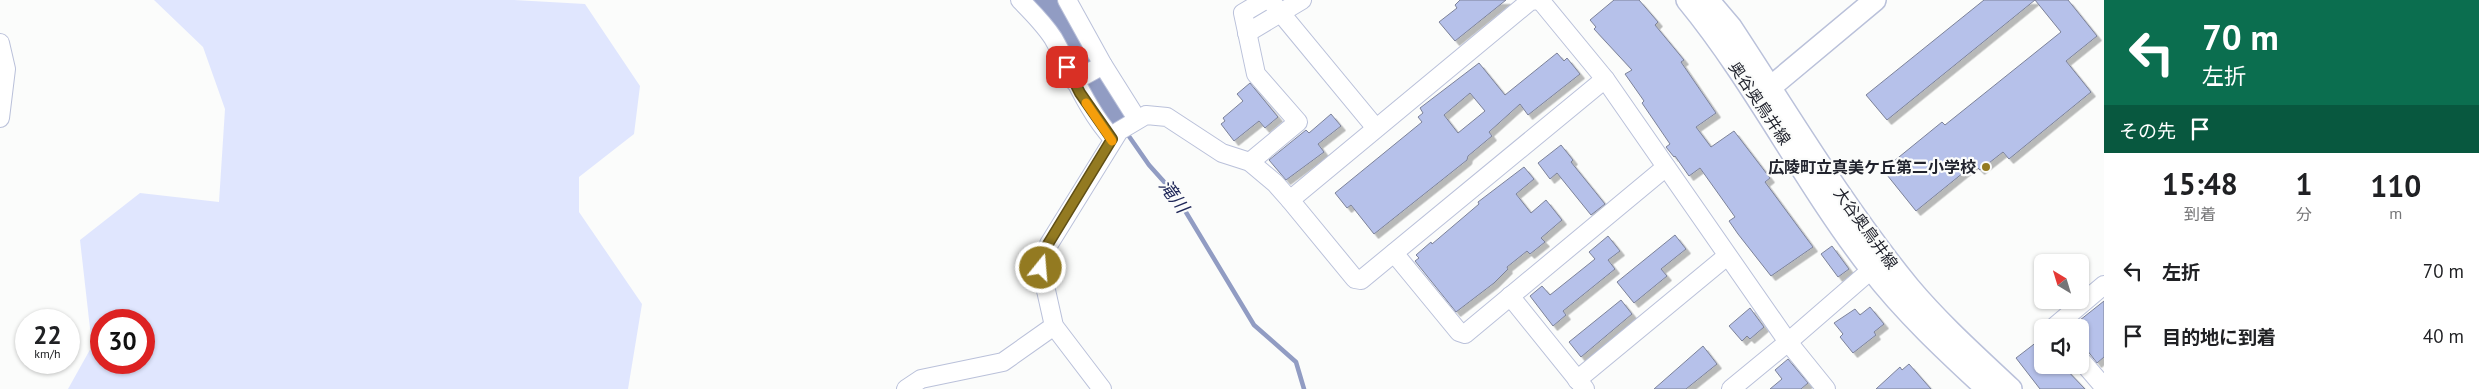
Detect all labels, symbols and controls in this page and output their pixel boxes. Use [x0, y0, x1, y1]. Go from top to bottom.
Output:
text: 70 m [2202, 14, 2279, 60]
icon: left [2119, 20, 2184, 85]
pin [1046, 46, 1088, 88]
icon: arrive [1053, 53, 1081, 81]
street label: 奥谷奥鳥井線 [1725, 58, 1795, 148]
text: 左折 [2202, 62, 2246, 90]
icon: arrive [2186, 115, 2214, 143]
text: その先 [2119, 119, 2176, 143]
place label: 広陵町立真美ケ丘第二小学校 [1768, 157, 1976, 177]
marker: 広陵町立真美ケ丘第二小学校 [1980, 161, 1992, 173]
text: 15:48 [2162, 164, 2238, 203]
text: 1 [2296, 164, 2313, 203]
text: 110 [2370, 166, 2421, 205]
water label: 滝川 [1154, 175, 1195, 219]
street label: 大谷奥鳥井線 [1830, 183, 1902, 273]
text: m [2389, 203, 2402, 223]
text: 到着 [2184, 204, 2216, 224]
text: 分 [2296, 204, 2312, 224]
position arrow [1014, 241, 1066, 293]
north arrow [2034, 254, 2089, 309]
map controls [2034, 254, 2089, 374]
icon: left [2119, 257, 2147, 285]
text: 70 m [2423, 259, 2464, 283]
text: 左折 [2162, 260, 2200, 284]
speed limit sign: 30 [90, 309, 155, 374]
text: 22 [33, 319, 62, 351]
button: sound [2034, 319, 2089, 374]
icon: arrive [2119, 322, 2147, 350]
text: 40 m [2423, 324, 2464, 348]
text: 目的地に到着 [2162, 325, 2276, 349]
text: km/h [34, 346, 61, 361]

